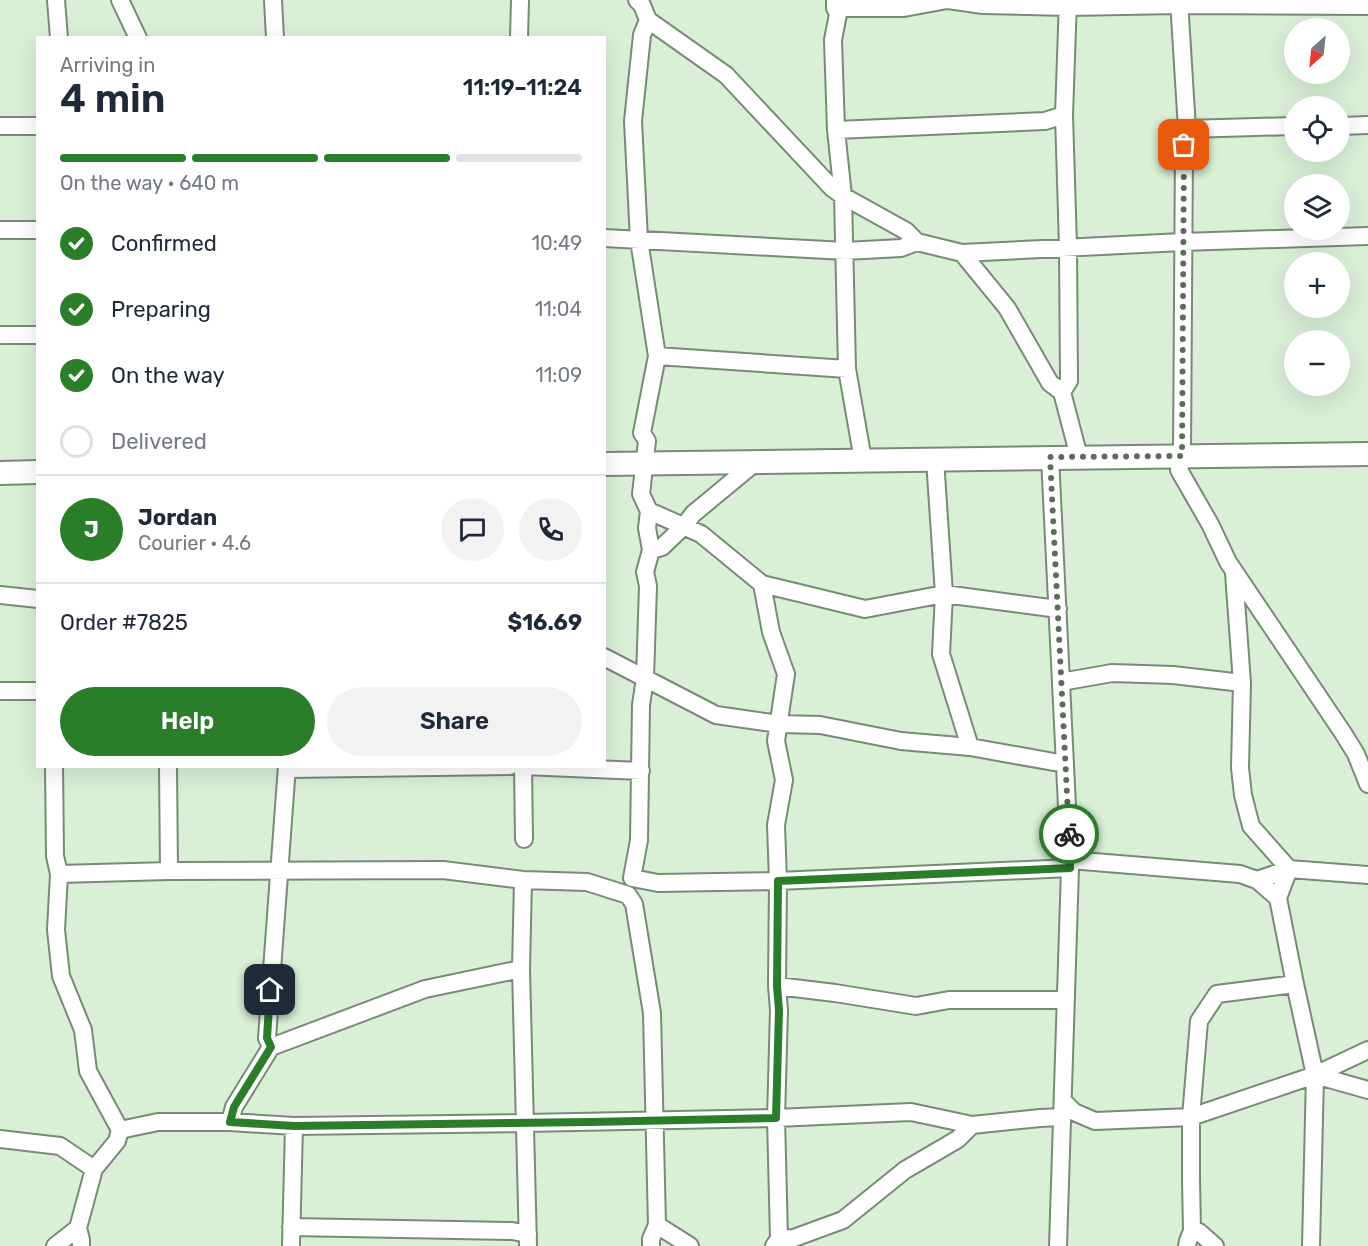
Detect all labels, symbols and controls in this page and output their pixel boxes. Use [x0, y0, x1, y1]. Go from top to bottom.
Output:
north arrow [1284, 18, 1350, 84]
map controls [1284, 18, 1350, 396]
text: Arriving in [60, 53, 155, 77]
text: 11:19–11:24 [463, 74, 582, 101]
text: 4 min [60, 76, 165, 122]
button: locate [1284, 96, 1350, 162]
pin [1158, 119, 1209, 170]
icon: bag [1167, 128, 1200, 161]
text: On the way · 640 m [60, 171, 239, 195]
button: layers [1284, 174, 1350, 240]
icon: check [60, 227, 93, 260]
text: Confirmed [111, 230, 217, 257]
text: 10:49 [532, 231, 582, 255]
button: + [1284, 252, 1350, 318]
icon: check [60, 293, 93, 326]
text: Preparing [111, 296, 211, 323]
text: 11:04 [535, 297, 582, 321]
button: − [1284, 330, 1350, 396]
icon: check [60, 359, 93, 392]
text: On the way [111, 362, 225, 389]
text: 11:09 [535, 363, 582, 387]
text: Delivered [111, 428, 207, 455]
button: chat [441, 498, 504, 561]
button: phone [519, 498, 582, 561]
text: Jordan [138, 504, 217, 531]
text: J [84, 516, 99, 543]
text: Courier · 4.6 [138, 531, 251, 555]
text: Order #7825 [60, 609, 188, 636]
text: $16.69 [507, 609, 582, 636]
button: Help [60, 687, 315, 756]
button: Share [327, 687, 582, 756]
courier [1039, 804, 1099, 864]
icon: bike [1053, 818, 1086, 851]
pin [244, 964, 295, 1015]
icon: home [253, 973, 286, 1006]

